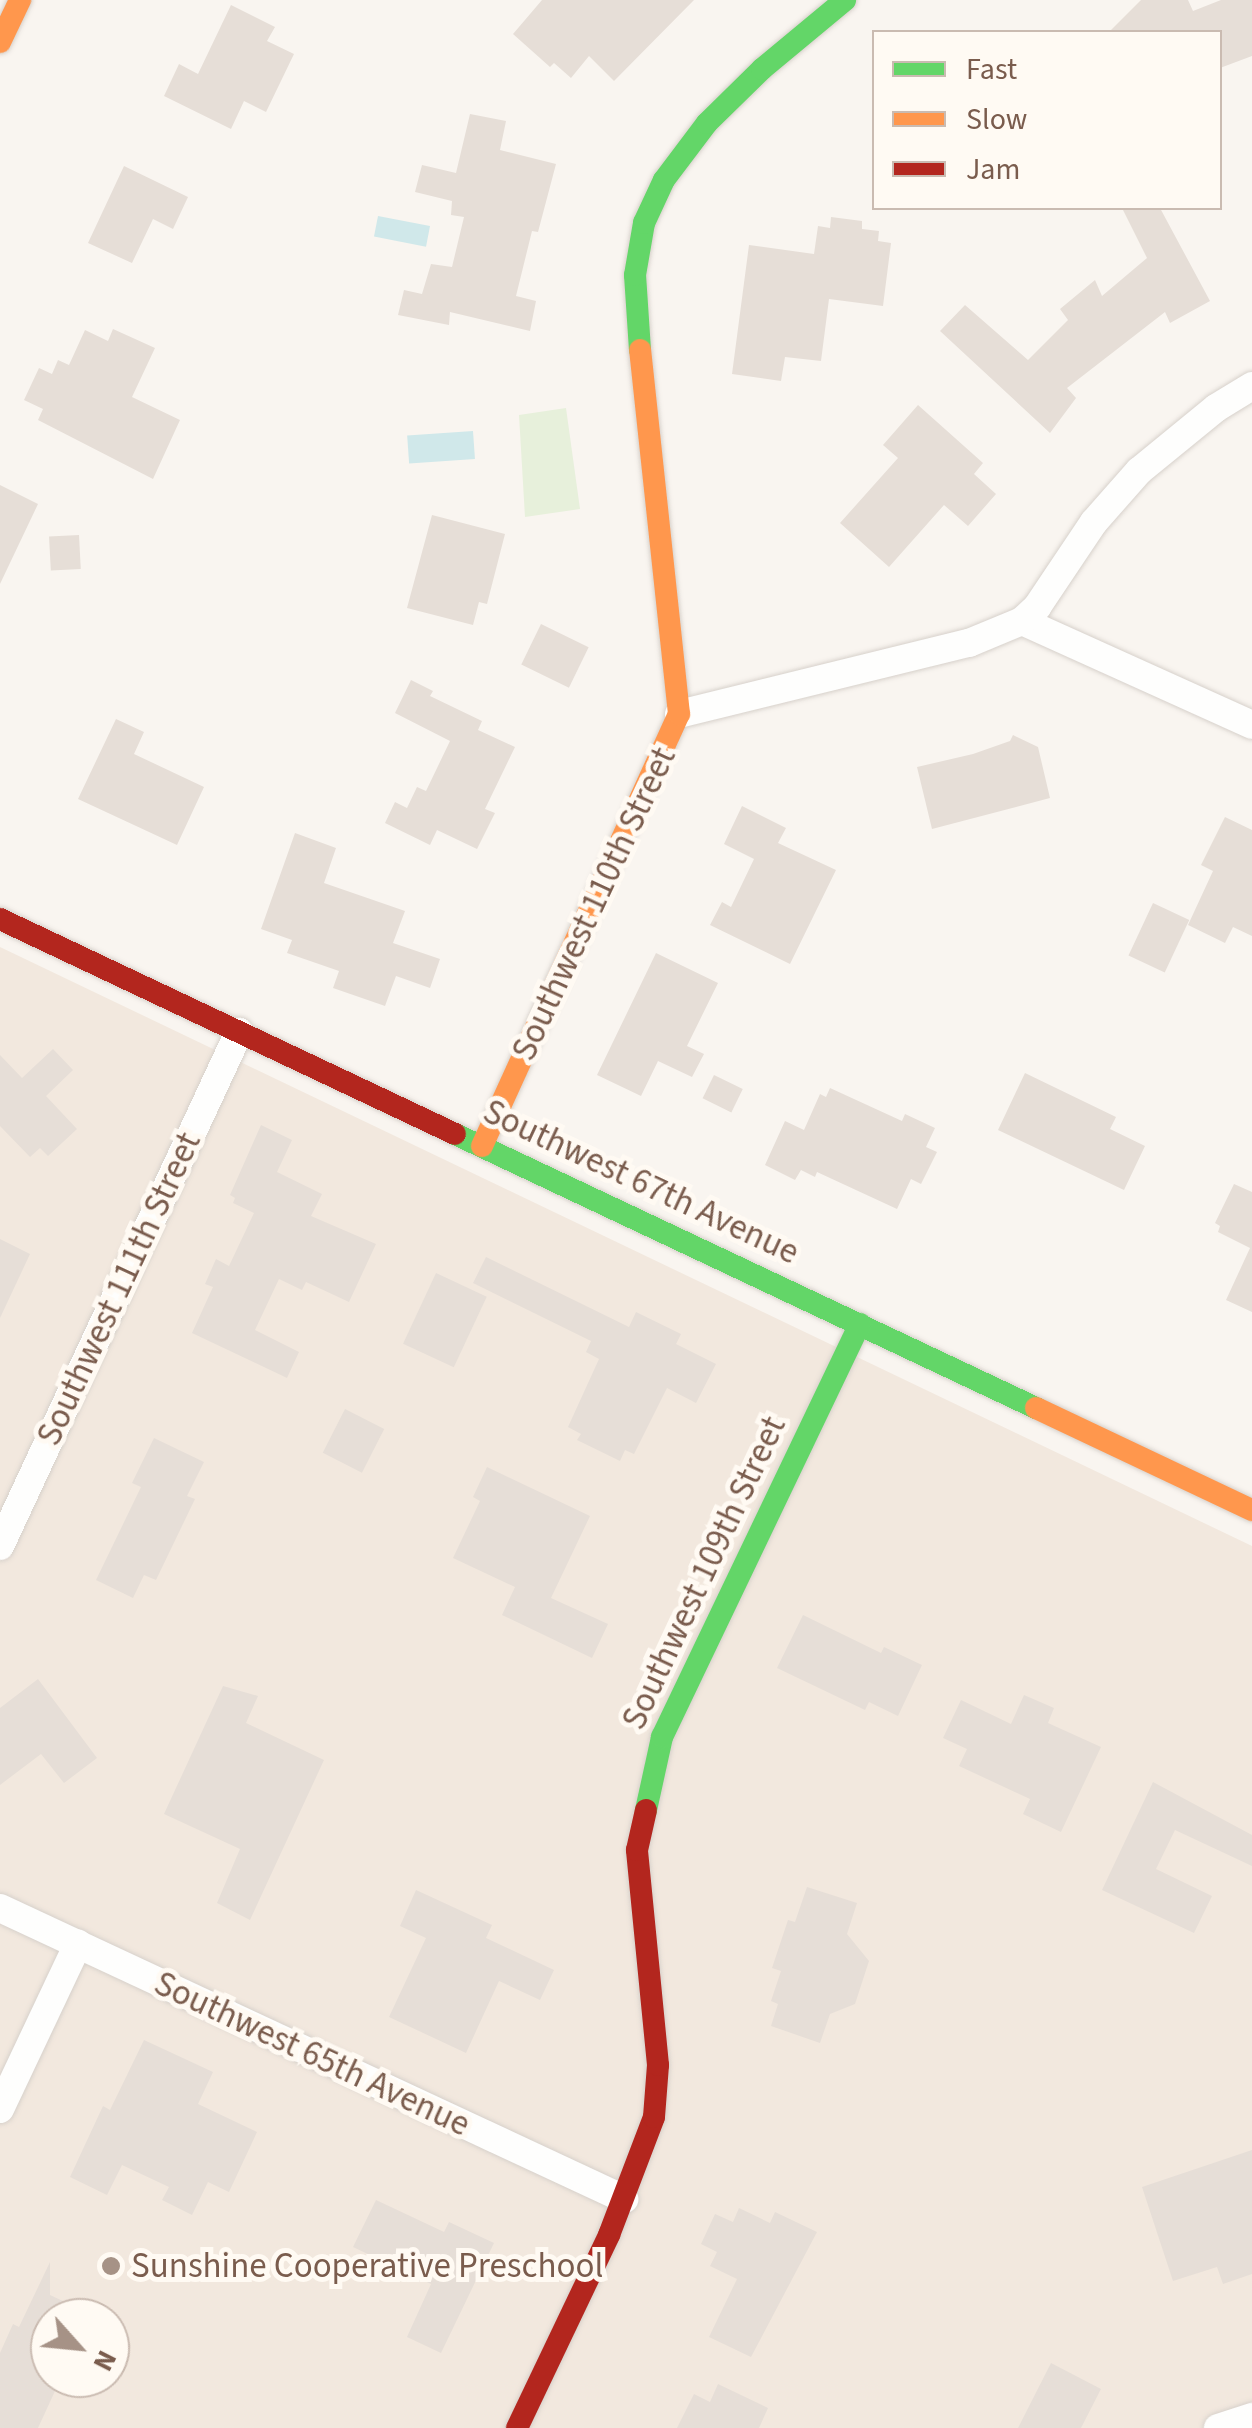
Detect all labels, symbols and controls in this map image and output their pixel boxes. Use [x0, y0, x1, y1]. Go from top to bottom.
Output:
legend [872, 30, 1222, 210]
text: Fast [966, 48, 1017, 91]
text: Slow [966, 98, 1027, 141]
text: Jam [966, 148, 1020, 191]
street label: Southwest 110th Street [503, 741, 685, 1067]
street label: Southwest 67th Avenue [477, 1090, 805, 1274]
street label: Southwest 111th Street [28, 1126, 210, 1452]
street label: Southwest 109th Street [613, 1410, 795, 1736]
street label: Southwest 65th Avenue [148, 1962, 476, 2146]
place label: Sunshine Cooperative Preschool [131, 2245, 603, 2287]
marker: Sunshine Cooperative Preschool [100, 2255, 122, 2277]
north arrow [30, 2298, 130, 2398]
text: N [83, 2343, 127, 2378]

